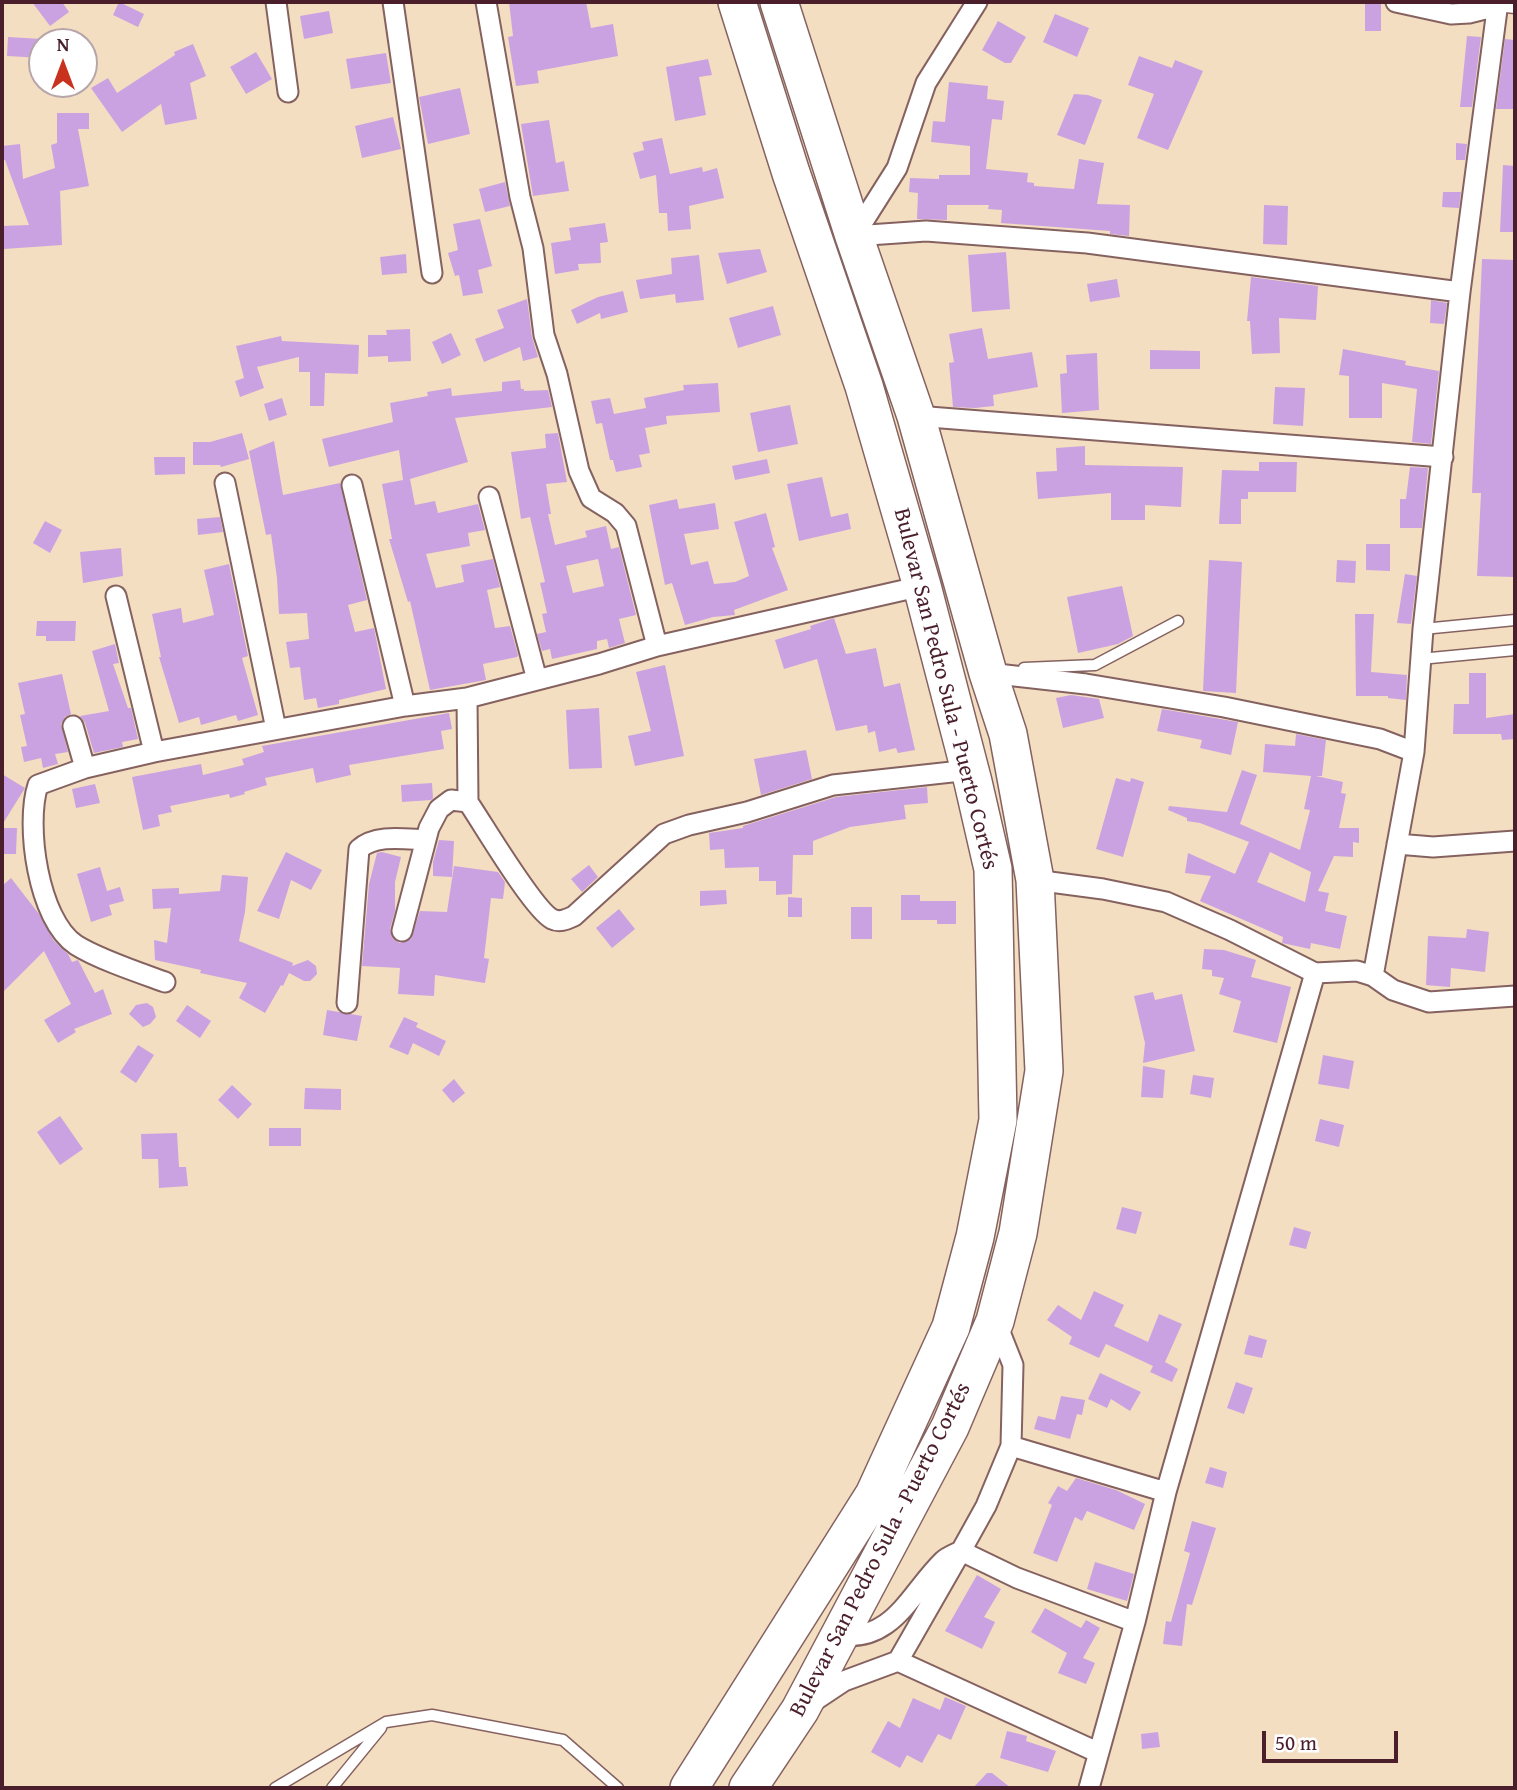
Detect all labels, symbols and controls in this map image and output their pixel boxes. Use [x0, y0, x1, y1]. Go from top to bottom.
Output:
north arrow [28, 28, 98, 98]
text: N [57, 30, 69, 58]
street label: Bulevar San Pedro Sula - Puerto Cortés [887, 505, 1003, 873]
street label: Bulevar San Pedro Sula - Puerto Cortés [784, 1378, 978, 1722]
scale bar [1265, 1716, 1402, 1760]
text: 50 m [1275, 1727, 1317, 1758]

